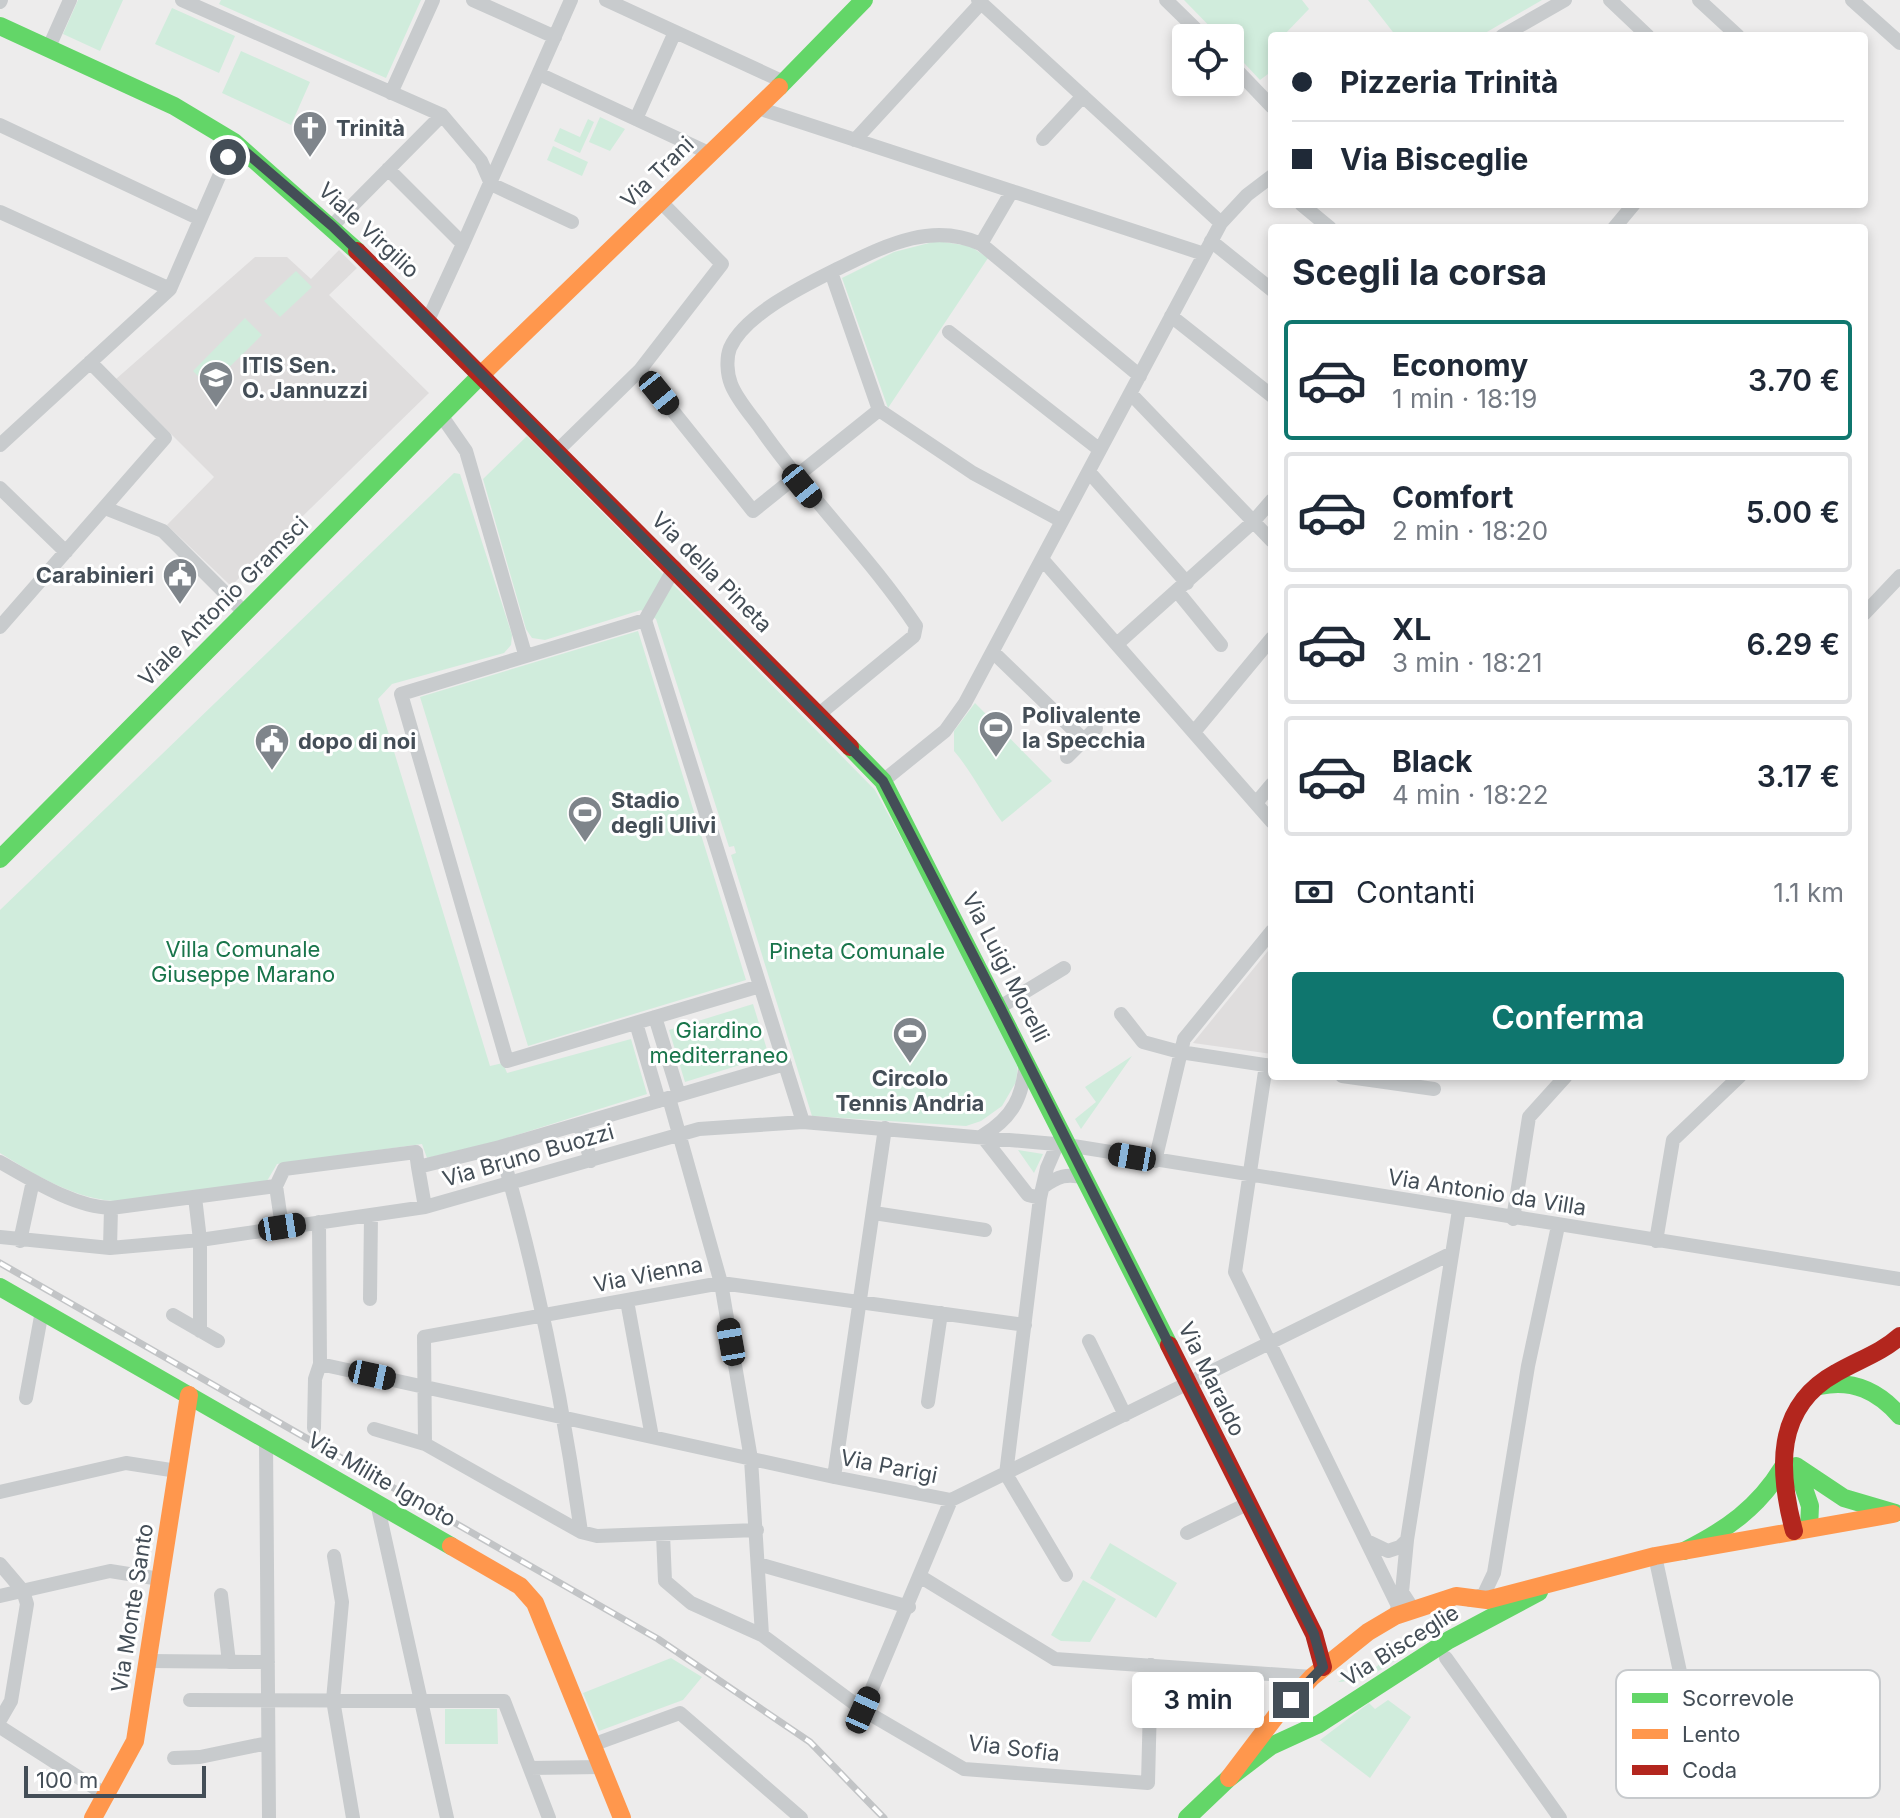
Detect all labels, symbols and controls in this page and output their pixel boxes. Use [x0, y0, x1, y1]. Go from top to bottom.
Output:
map controls [1172, 24, 1244, 96]
button: locate [1172, 24, 1244, 96]
text: Pizzeria Trinità [1340, 64, 1559, 100]
church icon: Trinità [291, 109, 329, 159]
place label: Trinità [336, 115, 405, 141]
street label: Via Trani [615, 131, 699, 213]
route start [210, 139, 246, 175]
text: Via Bisceglie [1340, 141, 1528, 177]
street label: Viale Virgilio [313, 177, 425, 283]
text: Scegli la corsa [1292, 250, 1547, 294]
icon: car [1296, 344, 1368, 416]
text: Economy [1392, 347, 1528, 383]
place label: ITIS Sen. O. Jannuzzi [242, 352, 368, 403]
school or university icon: ITIS Sen. O. Jannuzzi [197, 359, 235, 409]
text: 3.70 € [1748, 362, 1840, 398]
car [635, 367, 683, 419]
text: 1 min · 18:19 [1392, 383, 1537, 414]
car [778, 460, 826, 512]
icon: car [1296, 476, 1368, 548]
text: Comfort [1392, 479, 1513, 515]
text: 5.00 € [1746, 494, 1840, 530]
street label: Via della Pineta [646, 506, 778, 638]
street label: Viale Antonio Gramsci [133, 511, 313, 691]
text: 2 min · 18:20 [1392, 515, 1548, 546]
public building icon: Carabinieri [161, 556, 199, 606]
place label: Carabinieri [36, 562, 154, 588]
icon: car [1296, 608, 1368, 680]
text: XL [1392, 611, 1431, 647]
text: 6.29 € [1746, 626, 1840, 662]
text: 3 min · 18:21 [1392, 647, 1543, 678]
place label: Polivalente la Specchia [1022, 702, 1146, 753]
sports icon: Polivalente la Specchia [977, 709, 1015, 759]
public building icon: dopo di noi [253, 722, 291, 772]
place label: dopo di noi [298, 728, 416, 754]
icon: car [1296, 740, 1368, 812]
text: Black [1392, 743, 1472, 779]
text: 3.17 € [1757, 758, 1840, 794]
text: 4 min · 18:22 [1392, 779, 1549, 810]
place label: Stadio degli Ulivi [611, 787, 716, 838]
sports icon: Stadio degli Ulivi [566, 794, 604, 844]
icon: cash [1292, 870, 1336, 914]
text: Contanti [1356, 874, 1475, 910]
text: 1.1 km [1773, 877, 1844, 908]
street label: Via Luigi Morelli [957, 888, 1055, 1046]
park label: Villa Comunale Giuseppe Marano [151, 936, 335, 987]
park label: Pineta Comunale [769, 938, 945, 964]
button: Conferma [1292, 972, 1844, 1064]
sports icon: Circolo Tennis Andria [891, 1015, 929, 1065]
park label: Giardino mediterraneo [650, 1017, 788, 1068]
place label: Circolo Tennis Andria [836, 1065, 984, 1116]
street label: Via Bruno Buozzi [439, 1118, 617, 1192]
car [1106, 1141, 1158, 1173]
street label: Via Antonio da Villa [1386, 1163, 1588, 1221]
car [256, 1211, 308, 1243]
street label: Via Vienna [591, 1251, 705, 1297]
car [715, 1316, 747, 1368]
street label: Via Maraldo [1173, 1318, 1251, 1440]
car [346, 1358, 398, 1392]
street label: Via Milite Ignoto [303, 1426, 461, 1532]
street label: Via Parigi [838, 1444, 940, 1488]
street label: Via Monte Santo [106, 1522, 158, 1694]
street label: Via Bisceglie [1337, 1599, 1463, 1691]
legend [1616, 1670, 1880, 1798]
callout: 3 min [1131, 1672, 1263, 1728]
route end [1273, 1682, 1309, 1718]
car [842, 1683, 884, 1737]
text: 3 min [1163, 1684, 1233, 1715]
text: Scorrevole [1682, 1685, 1794, 1711]
text: Lento [1682, 1721, 1740, 1747]
street label: Via Sofia [967, 1729, 1061, 1767]
text: Coda [1682, 1757, 1737, 1783]
scale bar [24, 1762, 206, 1798]
text: 100 m [36, 1767, 98, 1793]

